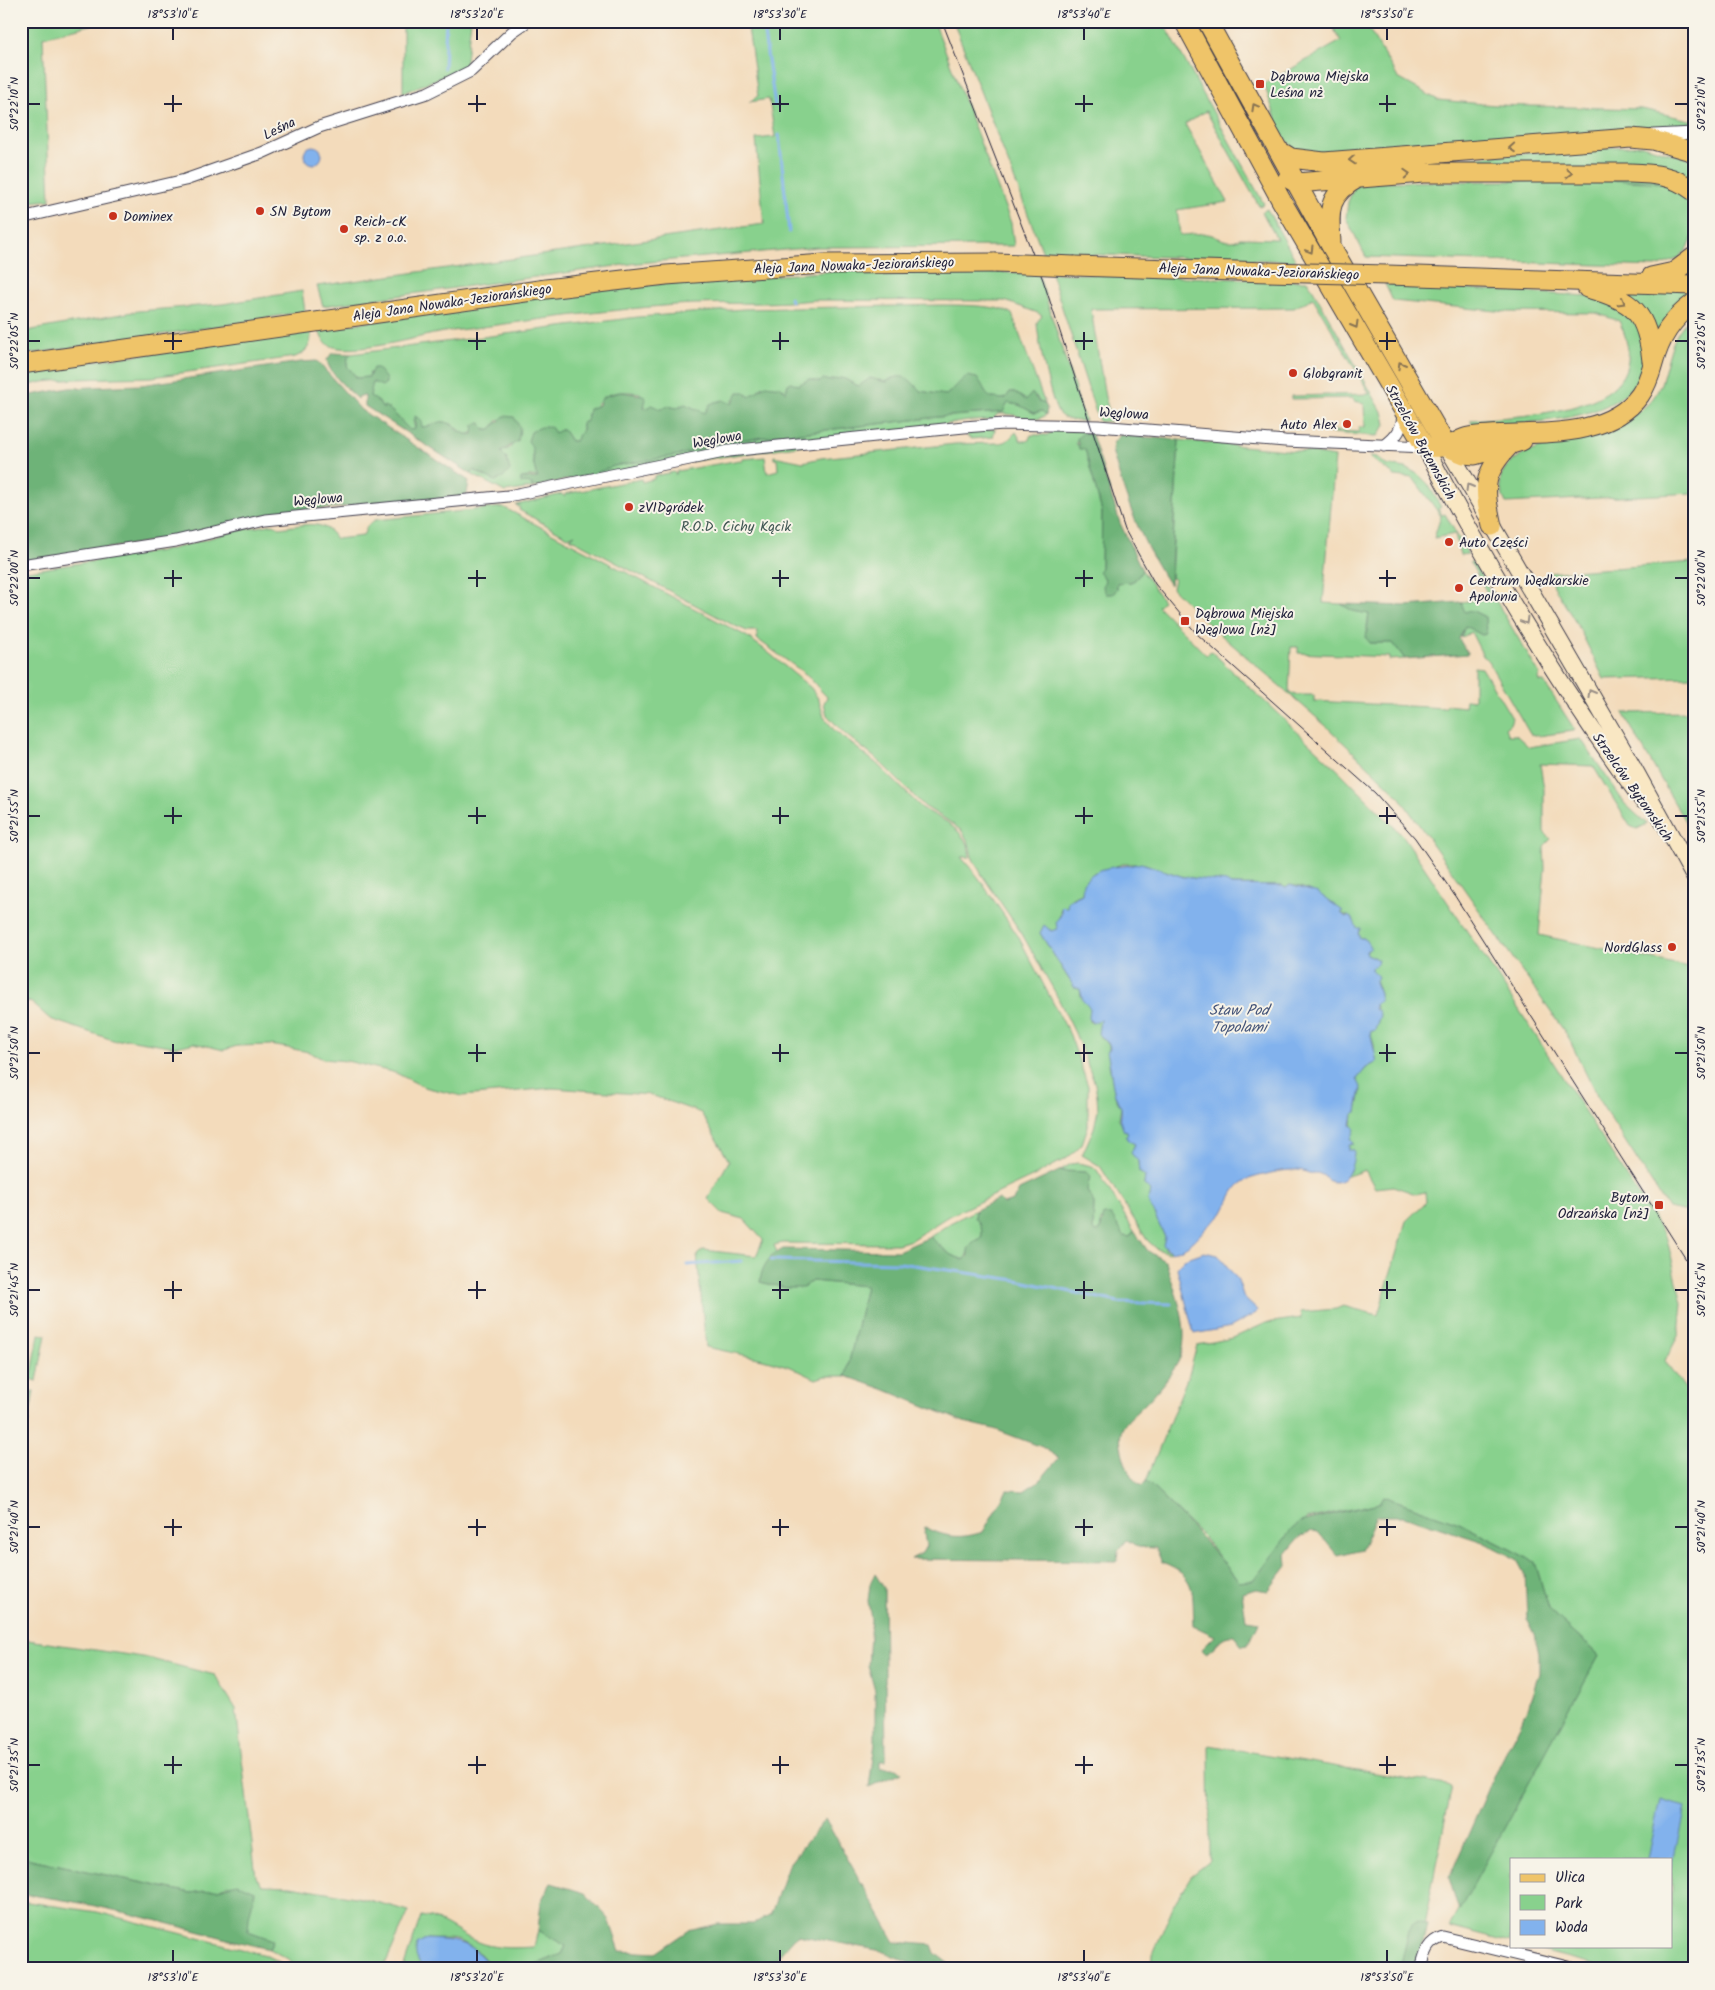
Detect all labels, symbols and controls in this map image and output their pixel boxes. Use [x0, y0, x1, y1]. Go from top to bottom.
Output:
text: 18°53'10"E [148, 5, 199, 24]
text: 18°53'20"E [450, 5, 505, 24]
text: 18°53'30"E [753, 5, 808, 24]
text: 18°53'40"E [1057, 5, 1112, 24]
text: 18°53'50"E [1360, 5, 1415, 24]
place label: Dąbrowa Miejska Leśna nż [1270, 66, 1369, 104]
text: 50°22'10"N [5, 77, 24, 131]
text: 50°22'10"N [1692, 77, 1711, 131]
marker: Dąbrowa Miejska Leśna nż [1254, 78, 1266, 90]
one-way arrow [1251, 103, 1261, 112]
street label: Leśna [259, 112, 300, 146]
one-way arrow [1508, 143, 1516, 154]
one-way arrow [1348, 154, 1356, 165]
one-way arrow [1566, 168, 1574, 178]
one-way arrow [1403, 169, 1411, 180]
place label: SN Bytom [270, 201, 331, 223]
marker: SN Bytom [254, 205, 266, 217]
place label: Dominex [123, 206, 174, 228]
marker: Dominex [107, 210, 119, 222]
place label: Reich-cK sp. z o.o. [354, 211, 407, 249]
marker: Reich-cK sp. z o.o. [338, 223, 350, 235]
one-way arrow [1304, 244, 1314, 253]
street label: Aleja Jana Nowaka-Jeziorańskiego [753, 252, 955, 280]
street label: Aleja Jana Nowaka-Jeziorańskiego [1158, 258, 1360, 286]
street label: Aleja Jana Nowaka-Jeziorańskiego [351, 278, 553, 328]
one-way arrow [1617, 296, 1626, 306]
text: 50°22'05"N [5, 313, 24, 369]
text: 50°22'05"N [1692, 313, 1711, 369]
one-way arrow [1348, 320, 1358, 329]
one-way arrow [1398, 362, 1408, 371]
place label: Globgranit [1303, 363, 1363, 385]
marker: Globgranit [1287, 367, 1299, 379]
street label: Strzelców Bytomskich [1379, 381, 1461, 504]
street label: Węglowa [1099, 402, 1149, 426]
place label: Auto Alex [1280, 414, 1338, 436]
marker: Auto Alex [1341, 418, 1353, 430]
street label: Węglowa [691, 425, 743, 455]
one-way arrow [1465, 483, 1475, 492]
street label: Węglowa [292, 487, 344, 513]
place label: zVIDgródek [639, 497, 704, 519]
marker: zVIDgródek [623, 501, 635, 513]
park label: R.O.D. Cichy Kącik [681, 516, 791, 538]
place label: Auto Części [1459, 532, 1528, 554]
marker: Auto Części [1443, 536, 1455, 548]
text: 50°22'00"N [5, 550, 24, 606]
text: 50°22'00"N [1692, 550, 1711, 606]
place label: Centrum Wędkarskie Apolonia [1469, 570, 1589, 608]
marker: Centrum Wędkarskie Apolonia [1453, 582, 1465, 594]
place label: Dąbrowa Miejska Węglowa [nż] [1195, 603, 1294, 641]
marker: Dąbrowa Miejska Węglowa [nż] [1179, 615, 1191, 627]
one-way arrow [1518, 615, 1528, 624]
one-way arrow [1587, 690, 1597, 699]
street label: Strzelców Bytomskich [1586, 728, 1678, 847]
text: 50°21'55"N [5, 789, 24, 843]
text: 50°21'55"N [1692, 789, 1711, 843]
place label: NordGlass [1604, 937, 1662, 959]
marker: NordGlass [1666, 941, 1678, 953]
water label: Staw Pod Topolami [1209, 999, 1272, 1040]
text: 50°21'50"N [5, 1026, 24, 1080]
text: 50°21'50"N [1692, 1026, 1711, 1080]
place label: Bytom Odrzańska [nż] [1558, 1187, 1649, 1225]
marker: Bytom Odrzańska [nż] [1653, 1199, 1665, 1211]
text: 50°21'45"N [5, 1263, 24, 1317]
text: 50°21'45"N [1692, 1263, 1711, 1317]
text: 50°21'40"N [5, 1500, 24, 1554]
text: 50°21'40"N [1692, 1500, 1711, 1554]
text: 50°21'35"N [5, 1738, 24, 1792]
text: 50°21'35"N [1692, 1738, 1711, 1792]
legend [1510, 1858, 1672, 1948]
text: Ulica [1555, 1866, 1585, 1890]
text: Park [1555, 1892, 1583, 1916]
text: Woda [1555, 1916, 1588, 1940]
text: 18°53'10"E [148, 1968, 199, 1987]
text: 18°53'20"E [450, 1968, 505, 1987]
text: 18°53'30"E [753, 1968, 808, 1987]
text: 18°53'40"E [1057, 1968, 1112, 1987]
text: 18°53'50"E [1360, 1968, 1415, 1987]

